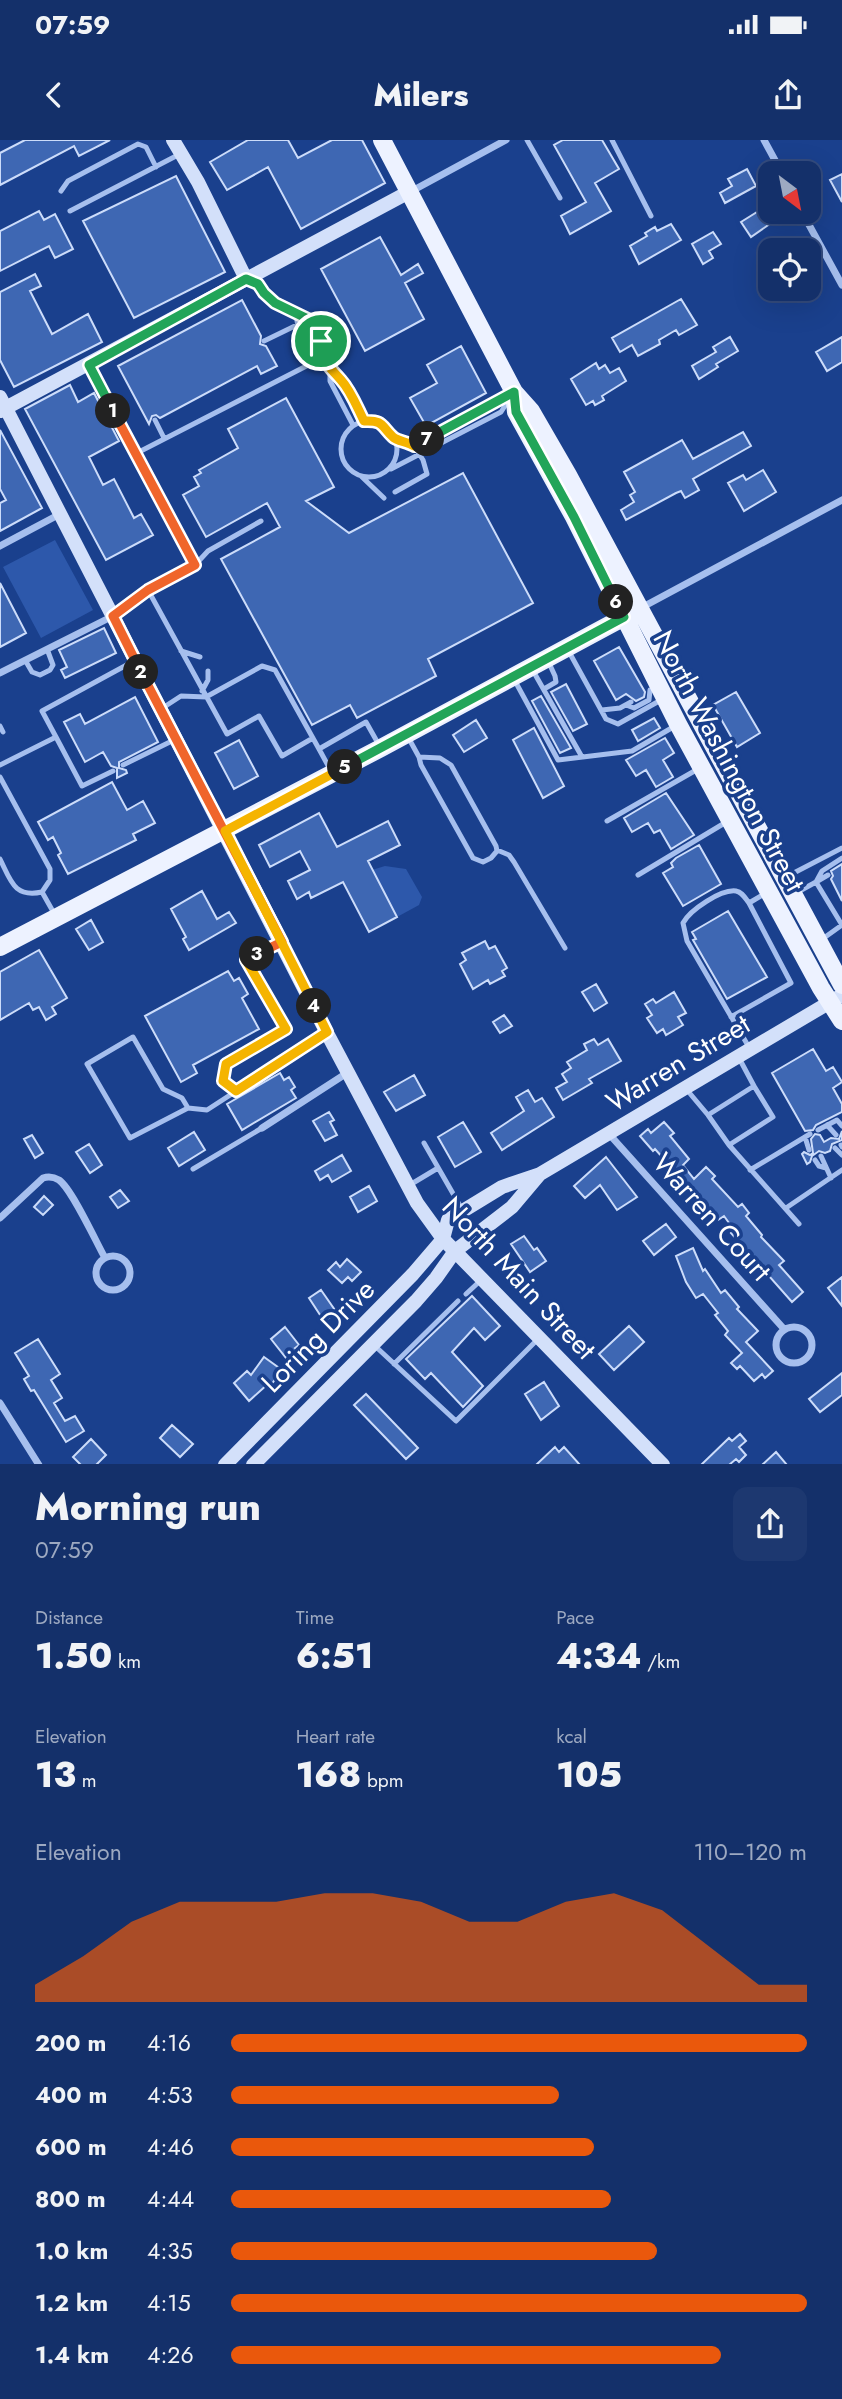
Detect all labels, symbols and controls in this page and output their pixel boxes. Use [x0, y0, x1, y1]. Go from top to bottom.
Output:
text: 07:59 [35, 6, 110, 44]
text: Milers [373, 72, 469, 118]
icon: back [35, 76, 73, 114]
icon: share [769, 76, 807, 114]
north arrow [758, 161, 821, 224]
map controls [758, 161, 821, 301]
button: locate [758, 238, 821, 301]
pin [291, 311, 351, 371]
icon: arrive [302, 322, 340, 360]
pin: 1 [96, 394, 130, 428]
text: 1 [108, 397, 117, 424]
pin: 7 [410, 422, 444, 456]
text: 7 [421, 425, 432, 452]
pin: 6 [598, 584, 634, 620]
text: 6 [609, 588, 622, 615]
street label: North Washington Street [643, 623, 815, 899]
pin: 2 [124, 654, 158, 690]
text: 2 [134, 658, 147, 685]
pin: 5 [328, 750, 362, 784]
text: 5 [338, 753, 351, 780]
pin: 3 [240, 936, 274, 972]
text: 3 [251, 940, 262, 967]
pin: 4 [296, 988, 332, 1024]
text: 4 [307, 992, 320, 1019]
street label: Warren Street [598, 1004, 758, 1122]
street label: Warren Court [643, 1144, 781, 1290]
street label: North Main Street [432, 1187, 606, 1369]
street label: Loring Drive [252, 1270, 384, 1402]
text: Morning run [35, 1479, 261, 1534]
button: share [733, 1487, 807, 1561]
text: 07:59 [35, 1533, 94, 1567]
text: Distance [35, 1604, 103, 1631]
text: Time [296, 1604, 334, 1631]
text: Pace [556, 1604, 594, 1631]
text: 1.50 [35, 1631, 112, 1681]
text: 6:51 [296, 1631, 373, 1681]
text: 4:34 [556, 1631, 642, 1681]
text: km [112, 1648, 141, 1675]
text: /km [642, 1648, 680, 1675]
text: Elevation [35, 1723, 107, 1750]
text: Heart rate [296, 1723, 375, 1750]
text: kcal [556, 1723, 587, 1750]
text: 13 [35, 1750, 76, 1800]
text: 168 [296, 1750, 361, 1800]
text: 105 [556, 1750, 622, 1800]
text: m [76, 1767, 96, 1794]
text: bpm [361, 1767, 403, 1794]
text: Elevation [35, 1835, 122, 1869]
text: 110–120 m [693, 1835, 807, 1869]
text: 200 m [35, 2026, 106, 2060]
text: 4:16 [147, 2026, 191, 2060]
text: 400 m [35, 2078, 107, 2112]
text: 4:53 [147, 2078, 193, 2112]
text: 600 m [35, 2130, 107, 2164]
text: 4:46 [147, 2130, 194, 2164]
text: 800 m [35, 2182, 106, 2216]
text: 4:44 [147, 2182, 194, 2216]
text: 1.0 km [35, 2234, 108, 2268]
text: 4:35 [147, 2234, 193, 2268]
text: 1.2 km [35, 2286, 108, 2320]
text: 4:15 [147, 2286, 191, 2320]
text: 1.4 km [35, 2338, 109, 2372]
text: 4:26 [147, 2338, 194, 2372]

